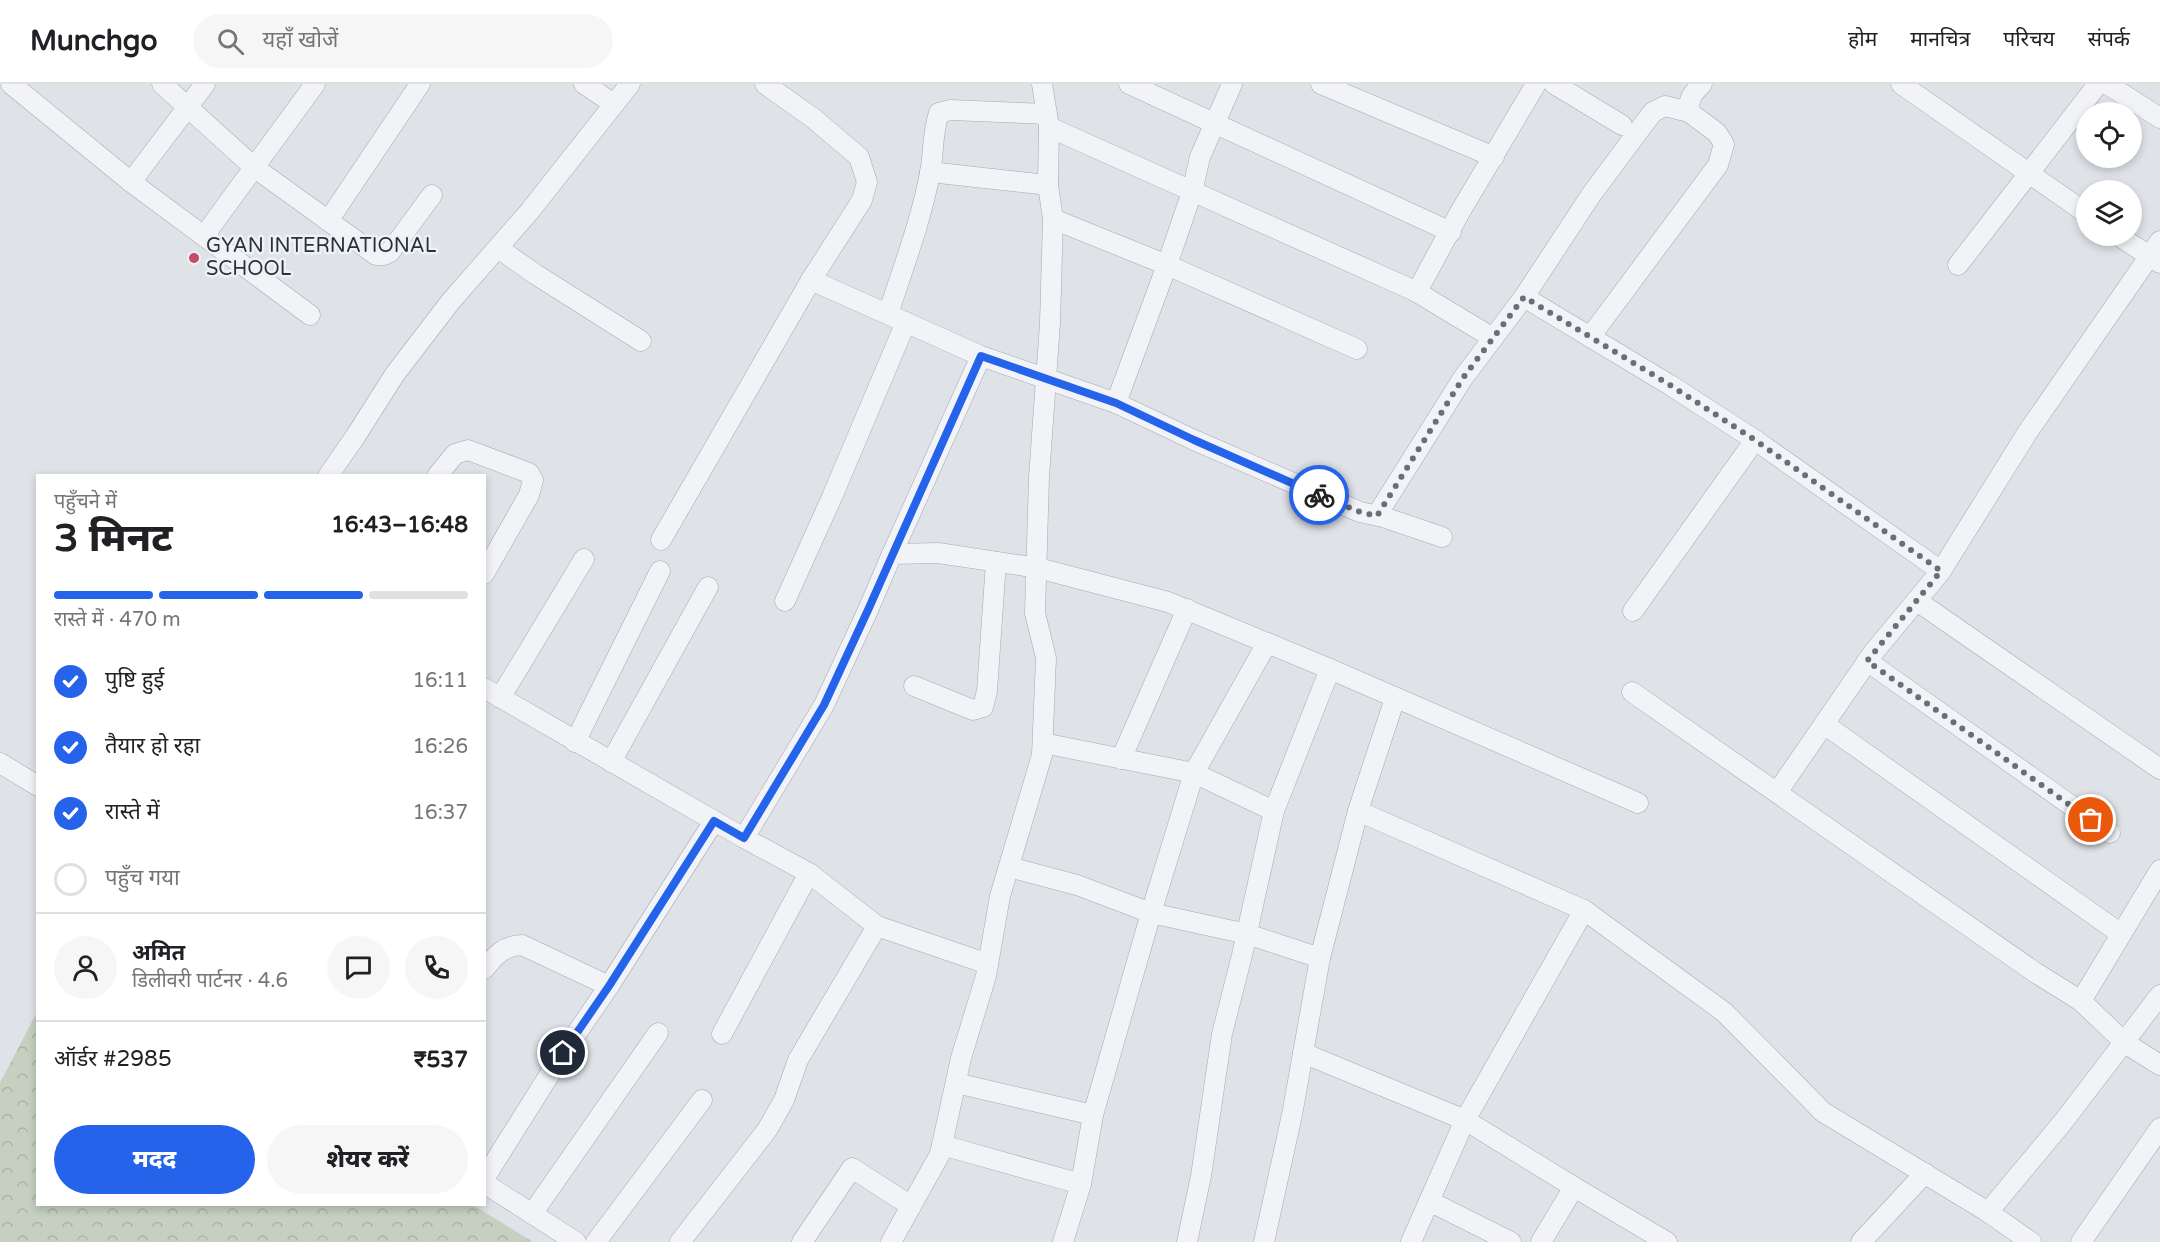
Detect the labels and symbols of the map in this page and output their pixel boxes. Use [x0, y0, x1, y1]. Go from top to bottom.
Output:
place label: GYAN INTERNATIONAL SCHOOL [206, 234, 437, 281]
marker: GYAN INTERNATIONAL SCHOOL [187, 251, 201, 265]
courier [1289, 465, 1349, 525]
pin [2065, 794, 2116, 845]
pin [537, 1027, 588, 1078]

